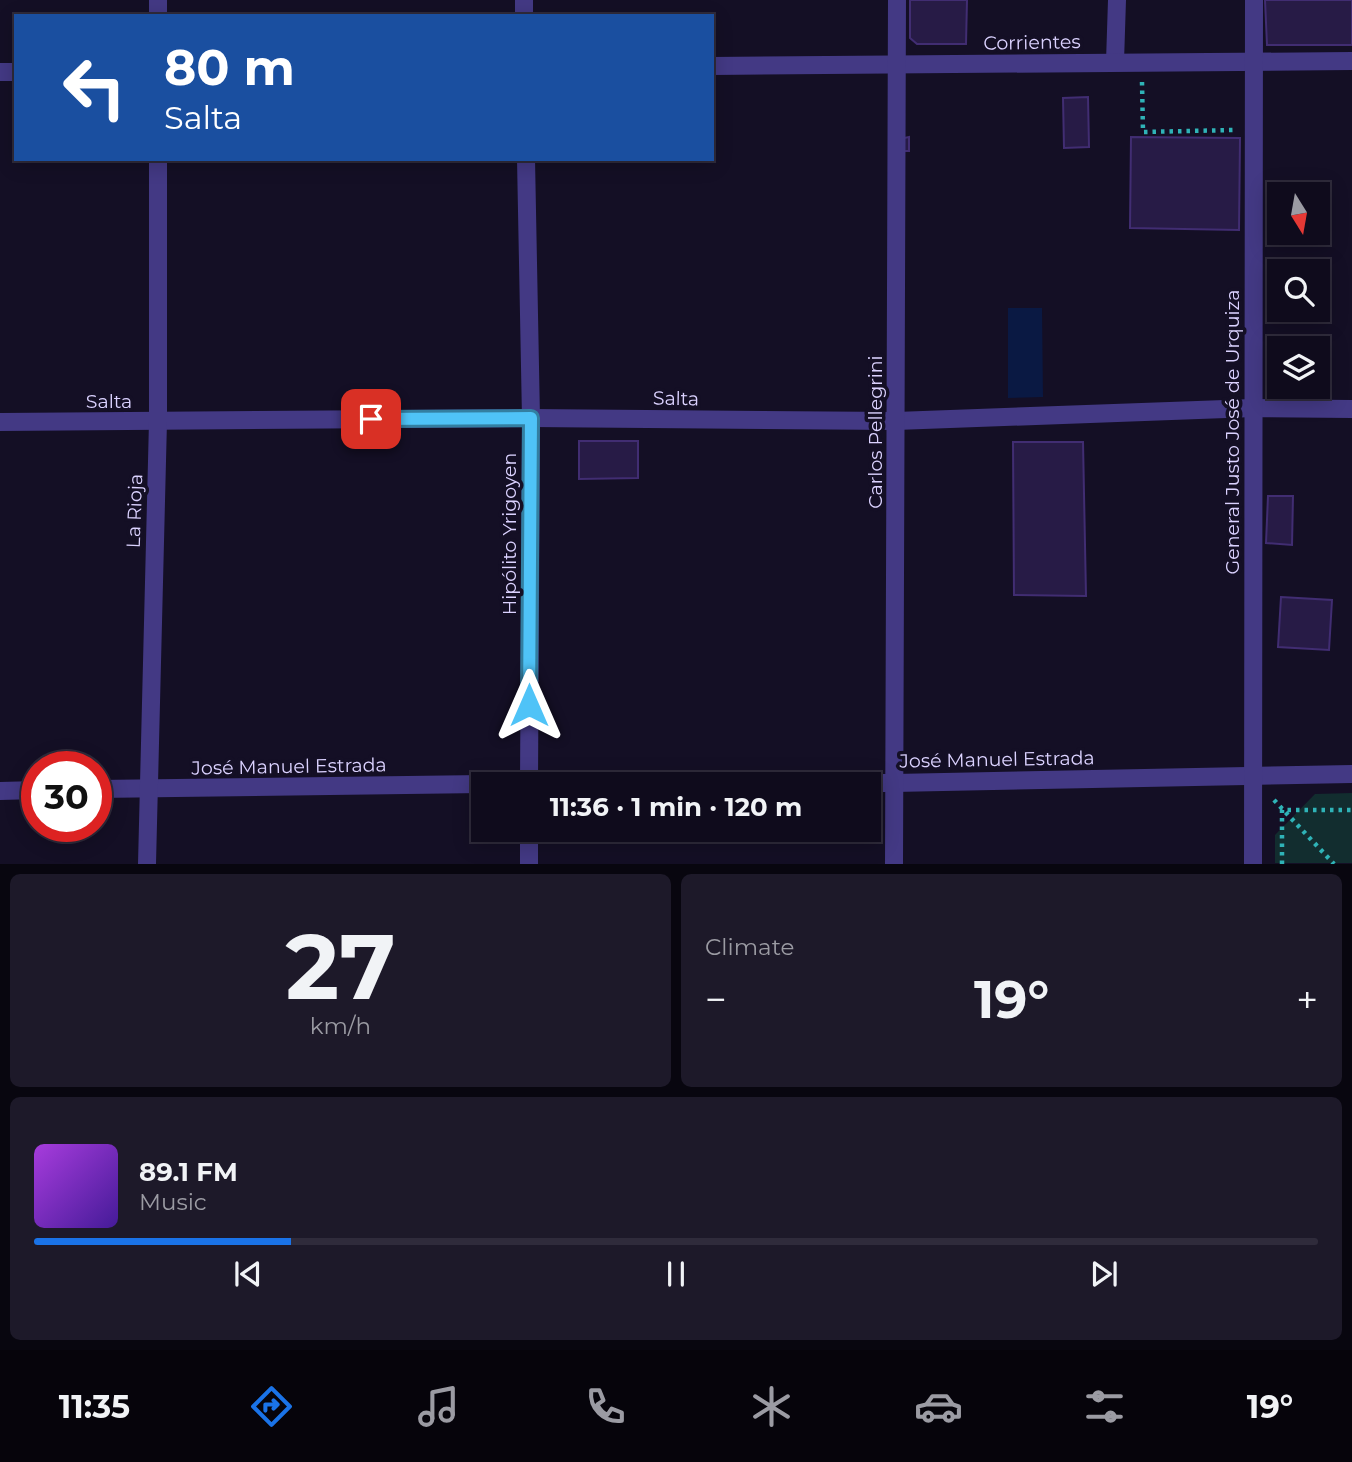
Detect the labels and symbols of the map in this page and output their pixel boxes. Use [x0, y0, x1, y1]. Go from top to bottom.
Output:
street label: Corrientes [983, 30, 1081, 55]
north arrow [1267, 182, 1330, 245]
street label: General Justo José de Urquiza [1221, 289, 1244, 575]
street label: Carlos Pellegrini [864, 355, 887, 509]
street label: Salta [653, 387, 699, 410]
pin [341, 389, 401, 449]
street label: Salta [86, 390, 132, 413]
street label: Hipólito Yrigoyen [498, 453, 521, 615]
street label: La Rioja [122, 473, 147, 549]
position arrow [492, 668, 566, 742]
street label: José Manuel Estrada [898, 746, 1095, 773]
speed limit sign: 30 [21, 751, 112, 842]
street label: José Manuel Estrada [190, 753, 387, 780]

